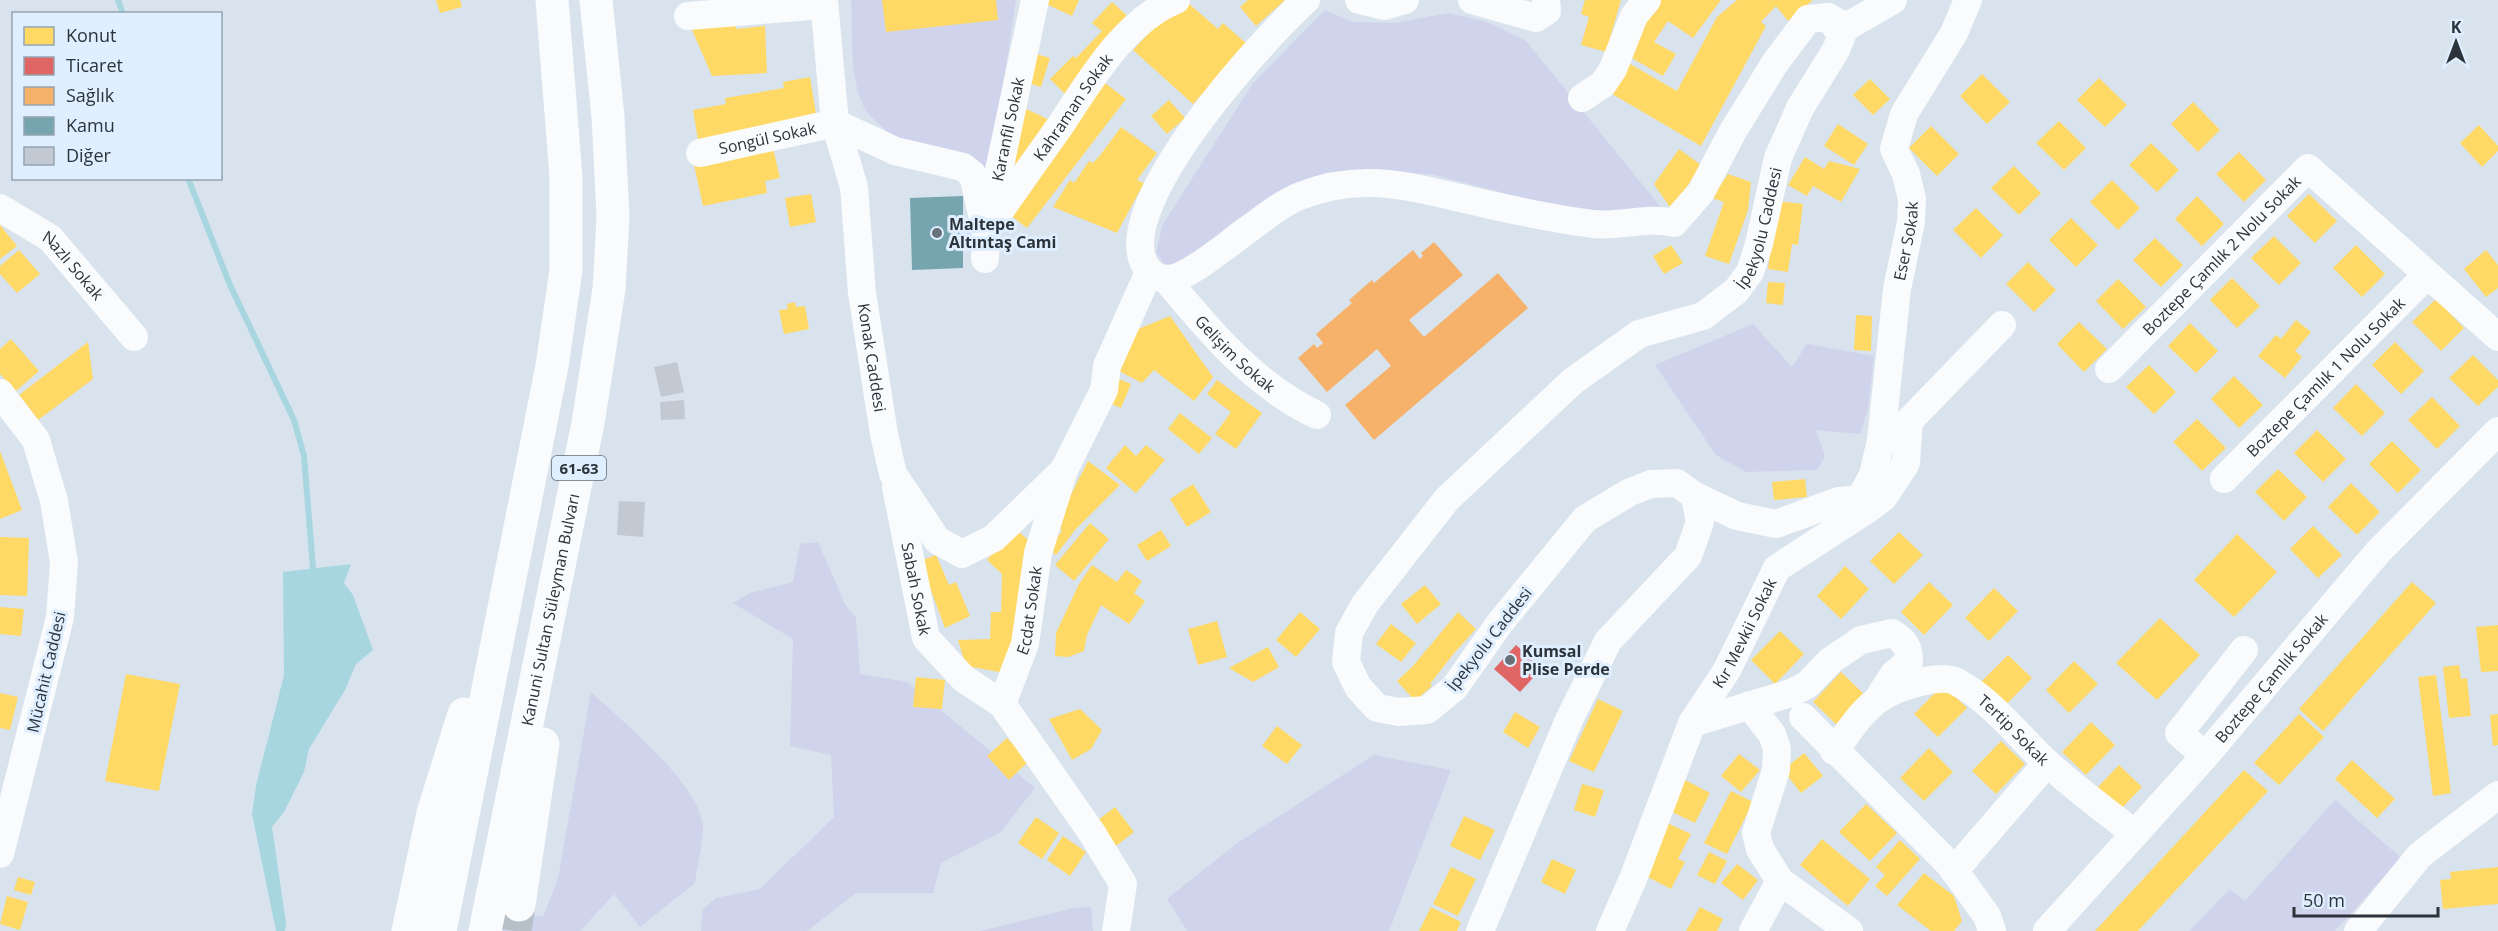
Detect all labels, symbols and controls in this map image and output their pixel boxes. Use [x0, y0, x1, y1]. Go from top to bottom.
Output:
legend [12, 12, 222, 180]
north arrow [2426, 12, 2486, 72]
text: K [2451, 16, 2462, 38]
text: Konut [66, 23, 116, 47]
street label: Kahraman Sokak [1028, 48, 1118, 165]
text: Ticaret [66, 53, 123, 77]
street label: Karanfil Sokak [986, 75, 1029, 183]
text: Sağlık [66, 83, 115, 107]
text: Kamu [66, 113, 115, 137]
street label: Songül Sokak [717, 116, 819, 160]
text: Diğer [66, 143, 111, 167]
street label: İpekyolu Caddesi [1730, 165, 1787, 294]
street label: Boztepe Çamlık 2 Nolu Sokak [2138, 170, 2306, 340]
street label: Eser Sokak [1888, 200, 1923, 283]
place label: Maltepe Altıntaş Cami [949, 213, 1056, 253]
street label: Nazlı Sokak [39, 225, 109, 305]
marker: Maltepe Altıntaş Cami [930, 226, 944, 240]
street label: Boztepe Çamlık 1 Nolu Sokak [2241, 292, 2410, 461]
street label: Konak Caddesi [853, 302, 891, 414]
street label: Gelişim Sokak [1190, 310, 1280, 398]
road number: 61-63 [552, 456, 606, 480]
street label: Kanuni Sultan Süleyman Bulvarı [516, 491, 584, 728]
street label: Sabah Sokak [896, 541, 936, 638]
street label: Ecdat Sokak [1011, 564, 1047, 658]
street label: Kır Mevkii Sokak [1707, 574, 1782, 692]
street label: İpekyolu Caddesi [1441, 582, 1537, 696]
street label: Boztepe Çamlık Sokak [2210, 608, 2333, 748]
street label: Mücahit Caddesi [21, 609, 71, 735]
place label: Kumsal Plise Perde [1522, 640, 1610, 680]
marker: Kumsal Plise Perde [1503, 653, 1517, 667]
street label: Tertip Sokak [1974, 689, 2055, 771]
scale bar [2294, 880, 2438, 918]
text: 50 m [2303, 888, 2345, 912]

